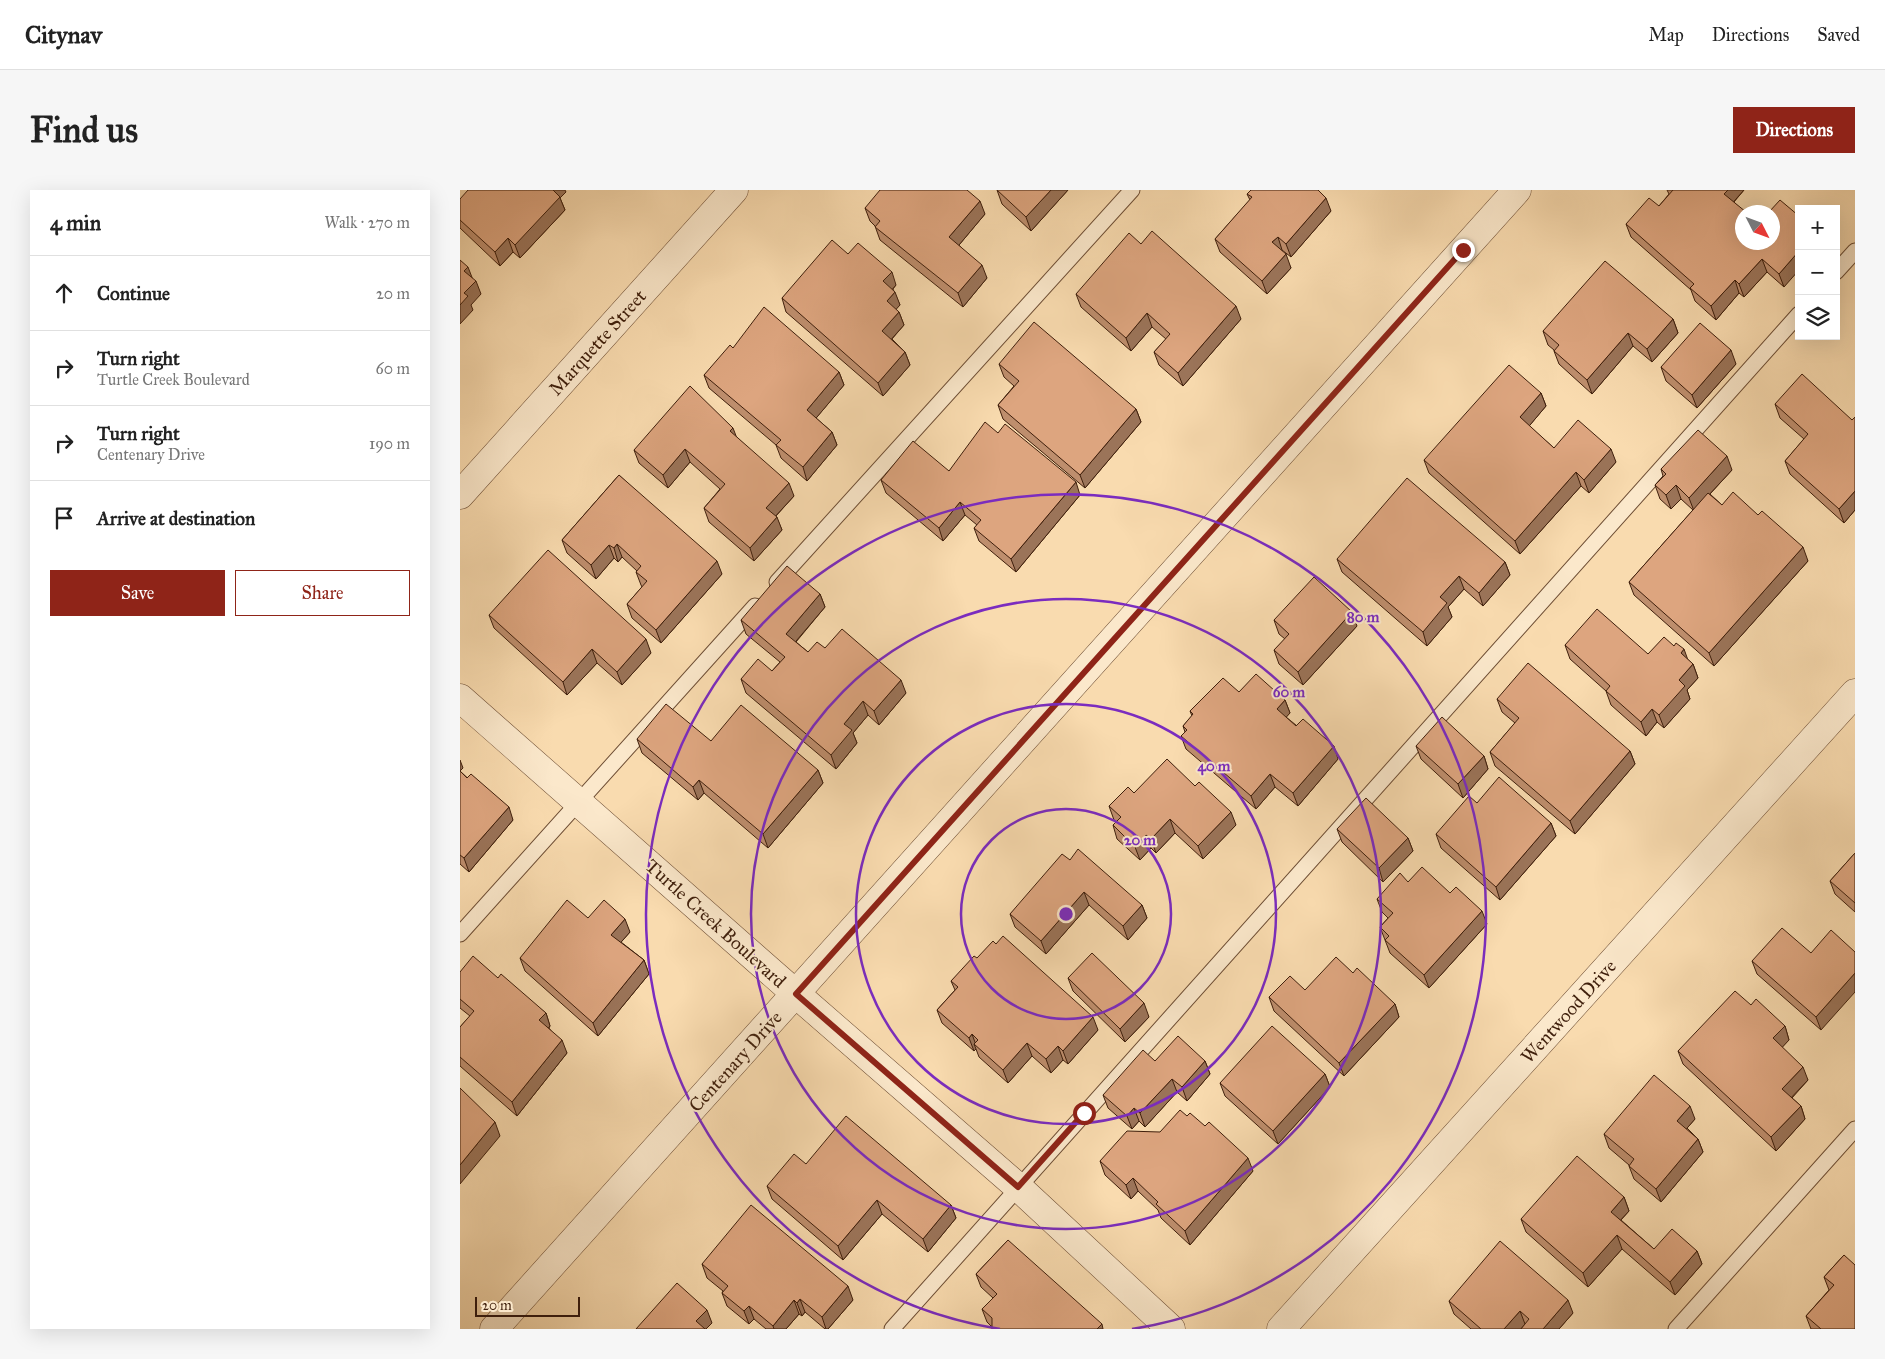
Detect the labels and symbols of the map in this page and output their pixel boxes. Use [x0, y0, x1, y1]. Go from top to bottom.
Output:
north arrow [1735, 205, 1780, 250]
route end [1452, 239, 1475, 262]
street label: Marquette Street [544, 284, 652, 401]
text: 80 m [1347, 608, 1380, 626]
text: 60 m [1273, 683, 1306, 701]
text: 40 m [1198, 757, 1231, 776]
text: 20 m [1124, 831, 1156, 849]
street label: Turtle Creek Boulevard [641, 854, 791, 993]
centre of rings [1057, 905, 1075, 923]
street label: Wentwood Drive [1516, 955, 1621, 1068]
street label: Centenary Drive [684, 1006, 787, 1117]
route start [1073, 1102, 1096, 1125]
scale bar [475, 1294, 580, 1317]

